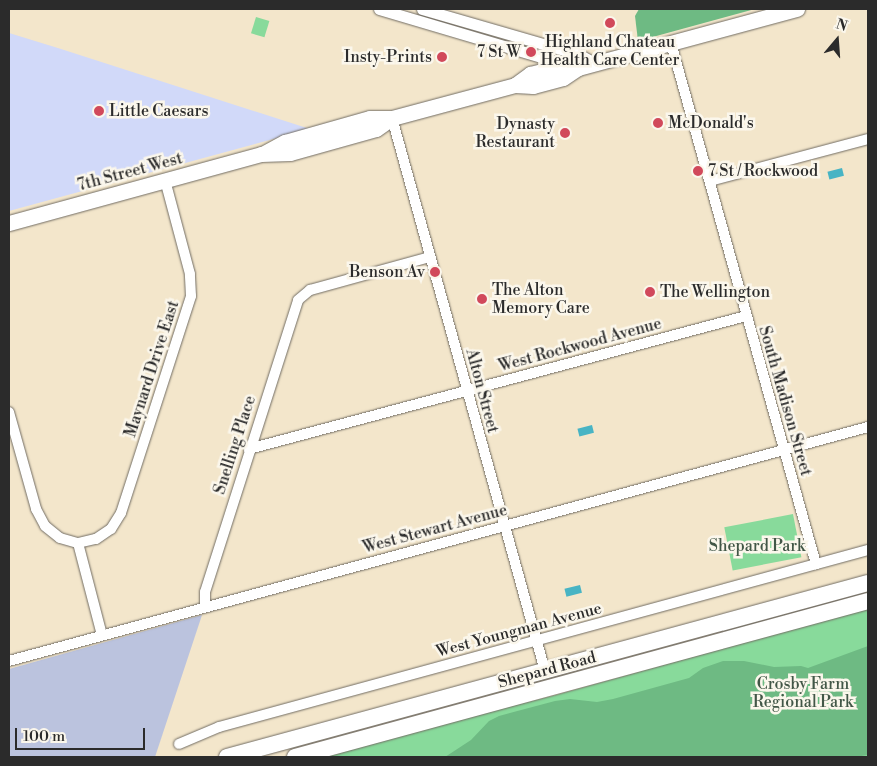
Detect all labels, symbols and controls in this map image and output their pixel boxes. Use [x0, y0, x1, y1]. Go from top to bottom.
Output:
north arrow [812, 15, 862, 65]
text: N [834, 15, 850, 36]
marker: Highland Chateau Health Care Center [603, 16, 617, 30]
place label: Highland Chateau Health Care Center [541, 32, 679, 70]
place label: 7 St W [477, 42, 521, 62]
marker: 7 St W [525, 46, 537, 58]
place label: Insty-Prints [344, 47, 432, 67]
marker: Insty-Prints [436, 51, 448, 63]
place label: Little Caesars [109, 101, 209, 121]
marker: Little Caesars [93, 105, 105, 117]
place label: McDonald's [668, 113, 754, 133]
place label: Dynasty Restaurant [476, 114, 555, 152]
marker: McDonald's [652, 117, 664, 129]
marker: Dynasty Restaurant [559, 127, 571, 139]
street label: 7th Street West [75, 149, 185, 195]
place label: 7 St / Rockwood [708, 161, 818, 181]
marker: 7 St / Rockwood [692, 165, 704, 177]
place label: Benson Av [349, 262, 425, 282]
marker: Benson Av [429, 266, 441, 278]
place label: The Alton Memory Care [492, 280, 590, 318]
place label: The Wellington [660, 282, 770, 302]
marker: The Wellington [644, 286, 656, 298]
marker: The Alton Memory Care [476, 293, 488, 305]
street label: Maynard Drive East [121, 298, 183, 440]
street label: West Rockwood Avenue [496, 314, 664, 376]
street label: South Madison Street [754, 324, 816, 478]
street label: Alton Street [462, 347, 502, 435]
street label: Snelling Place [210, 393, 260, 497]
street label: West Stewart Avenue [361, 500, 509, 558]
park label: Shepard Park [709, 536, 805, 556]
street label: West Youngman Avenue [434, 599, 604, 661]
street label: Shepard Road [496, 648, 598, 692]
park label: Crosby Farm Regional Park [753, 674, 853, 712]
scale bar [18, 718, 148, 750]
text: 100 m [23, 727, 65, 746]

